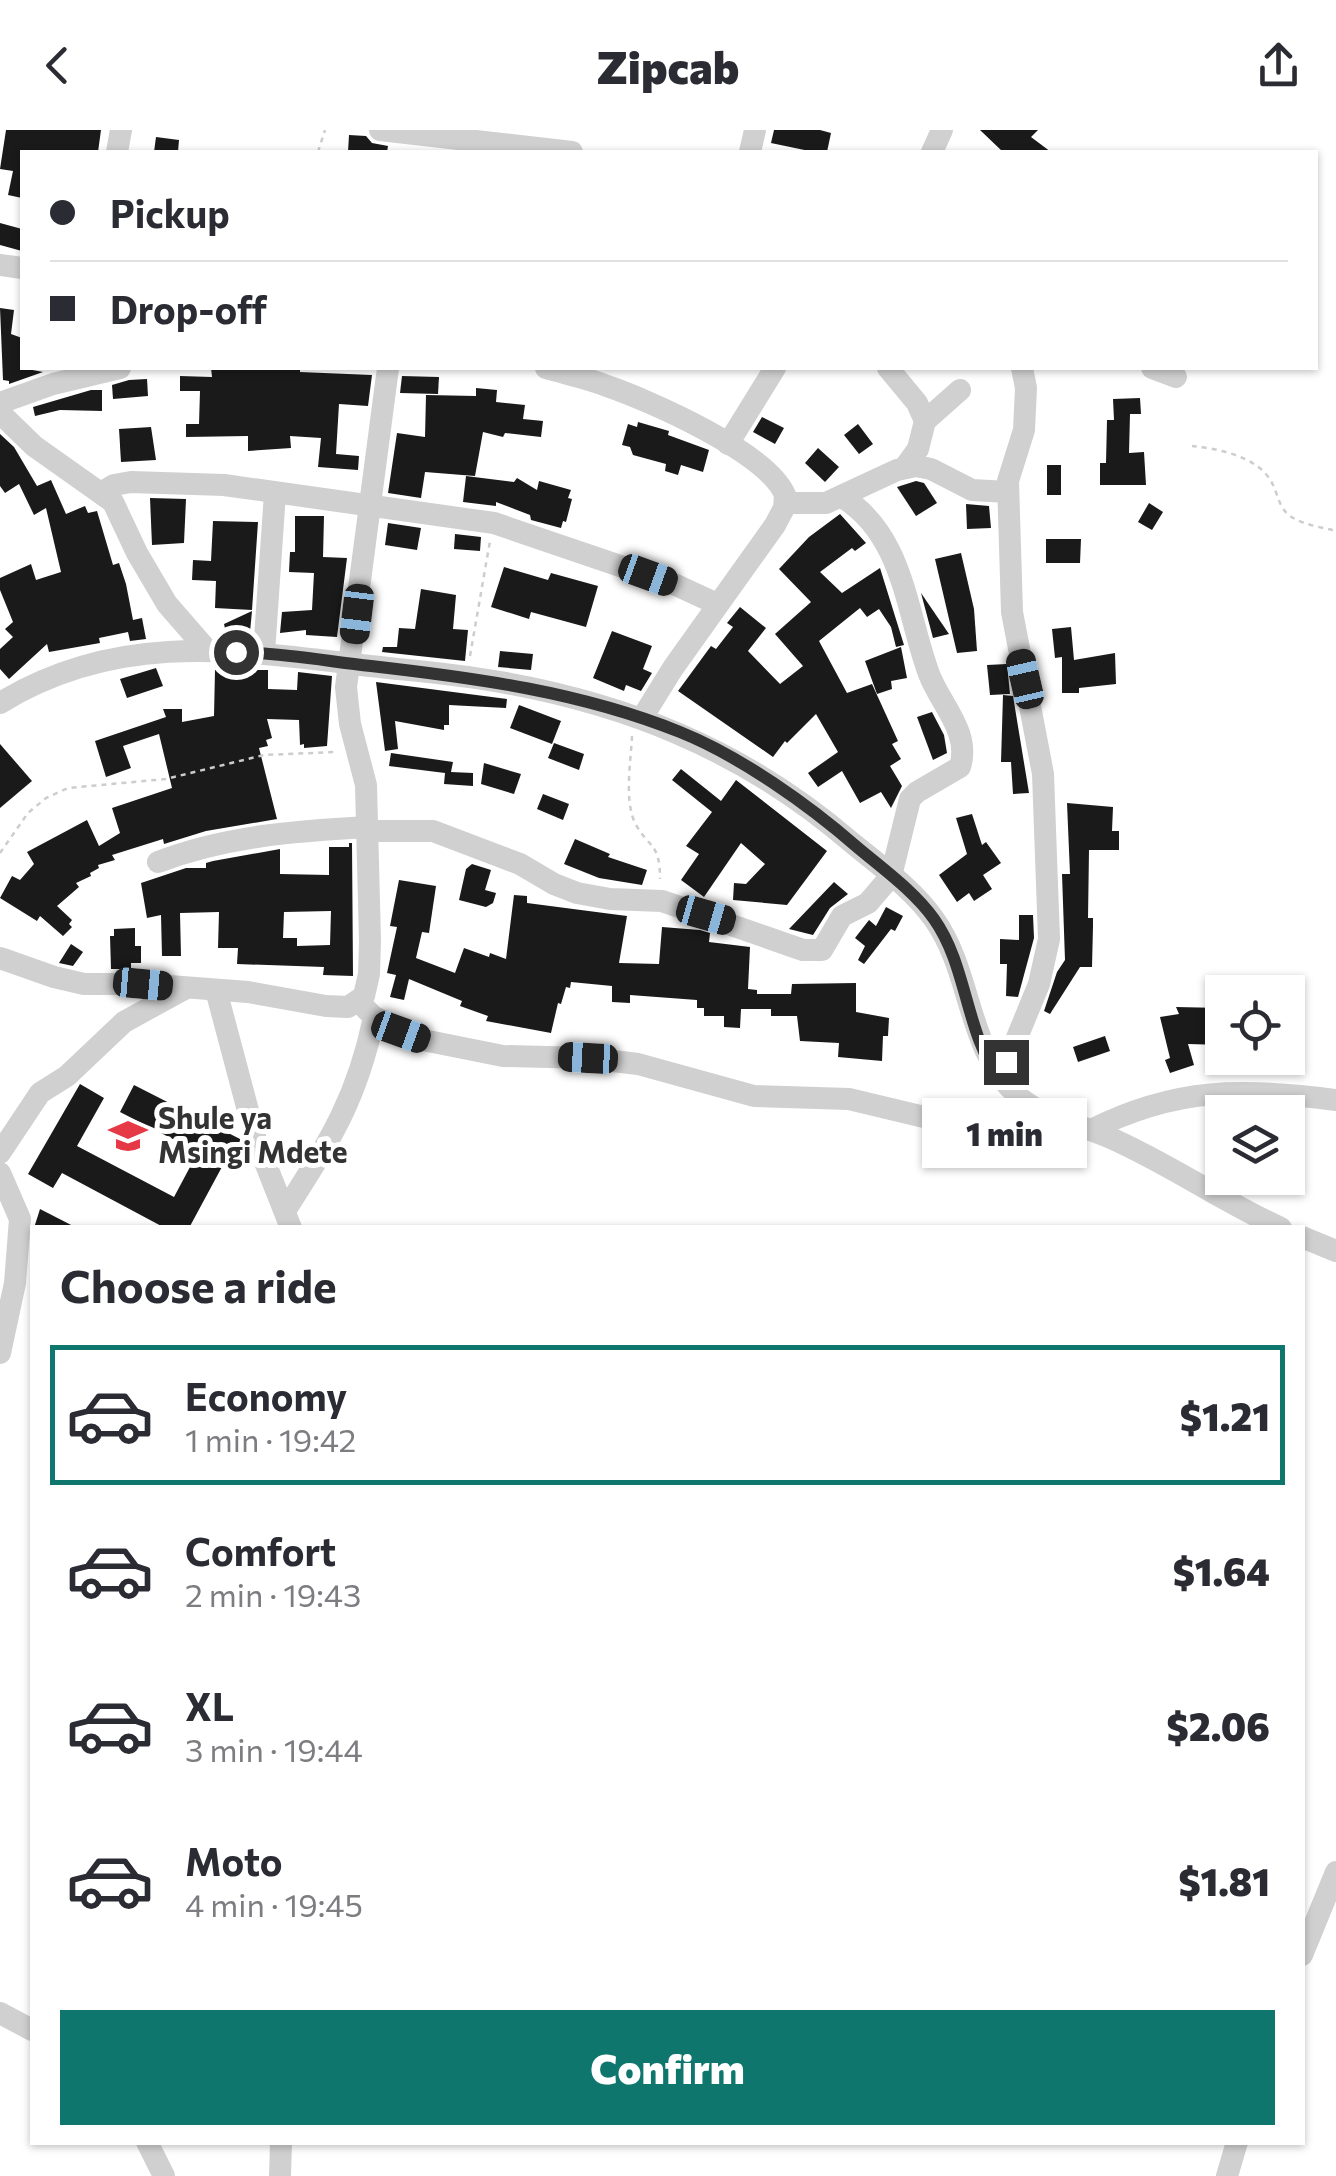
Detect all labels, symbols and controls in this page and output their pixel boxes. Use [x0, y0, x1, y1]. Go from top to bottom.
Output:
icon: back [30, 38, 85, 93]
text: Zipcab [597, 38, 739, 93]
icon: share [1251, 38, 1306, 93]
text: Pickup [110, 189, 230, 236]
text: Drop-off [110, 285, 267, 332]
car [615, 551, 681, 599]
car [338, 582, 376, 646]
route start [214, 630, 259, 675]
car [1004, 646, 1046, 712]
car [673, 892, 739, 938]
car [112, 966, 174, 1002]
map controls [1205, 975, 1305, 1195]
button: locate [1205, 975, 1305, 1075]
car [368, 1008, 434, 1056]
route end [984, 1040, 1029, 1085]
car [557, 1041, 619, 1075]
button: layers [1205, 1095, 1305, 1195]
callout: 1 min [924, 1097, 1088, 1167]
place label: Shule ya Msingi Mdete [158, 1098, 347, 1169]
text: 1 min [966, 1113, 1043, 1153]
school or university icon: Shule ya Msingi Mdete [107, 1115, 149, 1157]
text: Choose a ride [60, 1257, 337, 1312]
icon: car [65, 1370, 155, 1460]
text: Economy [185, 1372, 347, 1419]
text: $1.21 [1180, 1392, 1270, 1439]
text: 1 min · 19:42 [185, 1419, 356, 1459]
icon: car [65, 1525, 155, 1615]
text: Comfort [185, 1527, 336, 1574]
text: $1.64 [1173, 1547, 1270, 1594]
text: 2 min · 19:43 [185, 1574, 361, 1614]
icon: car [65, 1680, 155, 1770]
text: XL [185, 1682, 234, 1729]
text: $2.06 [1167, 1702, 1270, 1749]
text: 3 min · 19:44 [185, 1729, 363, 1769]
icon: car [65, 1835, 155, 1925]
text: Moto [185, 1837, 283, 1884]
text: $1.81 [1179, 1857, 1270, 1904]
text: 4 min · 19:45 [185, 1884, 363, 1924]
button: Confirm [60, 2010, 1275, 2125]

